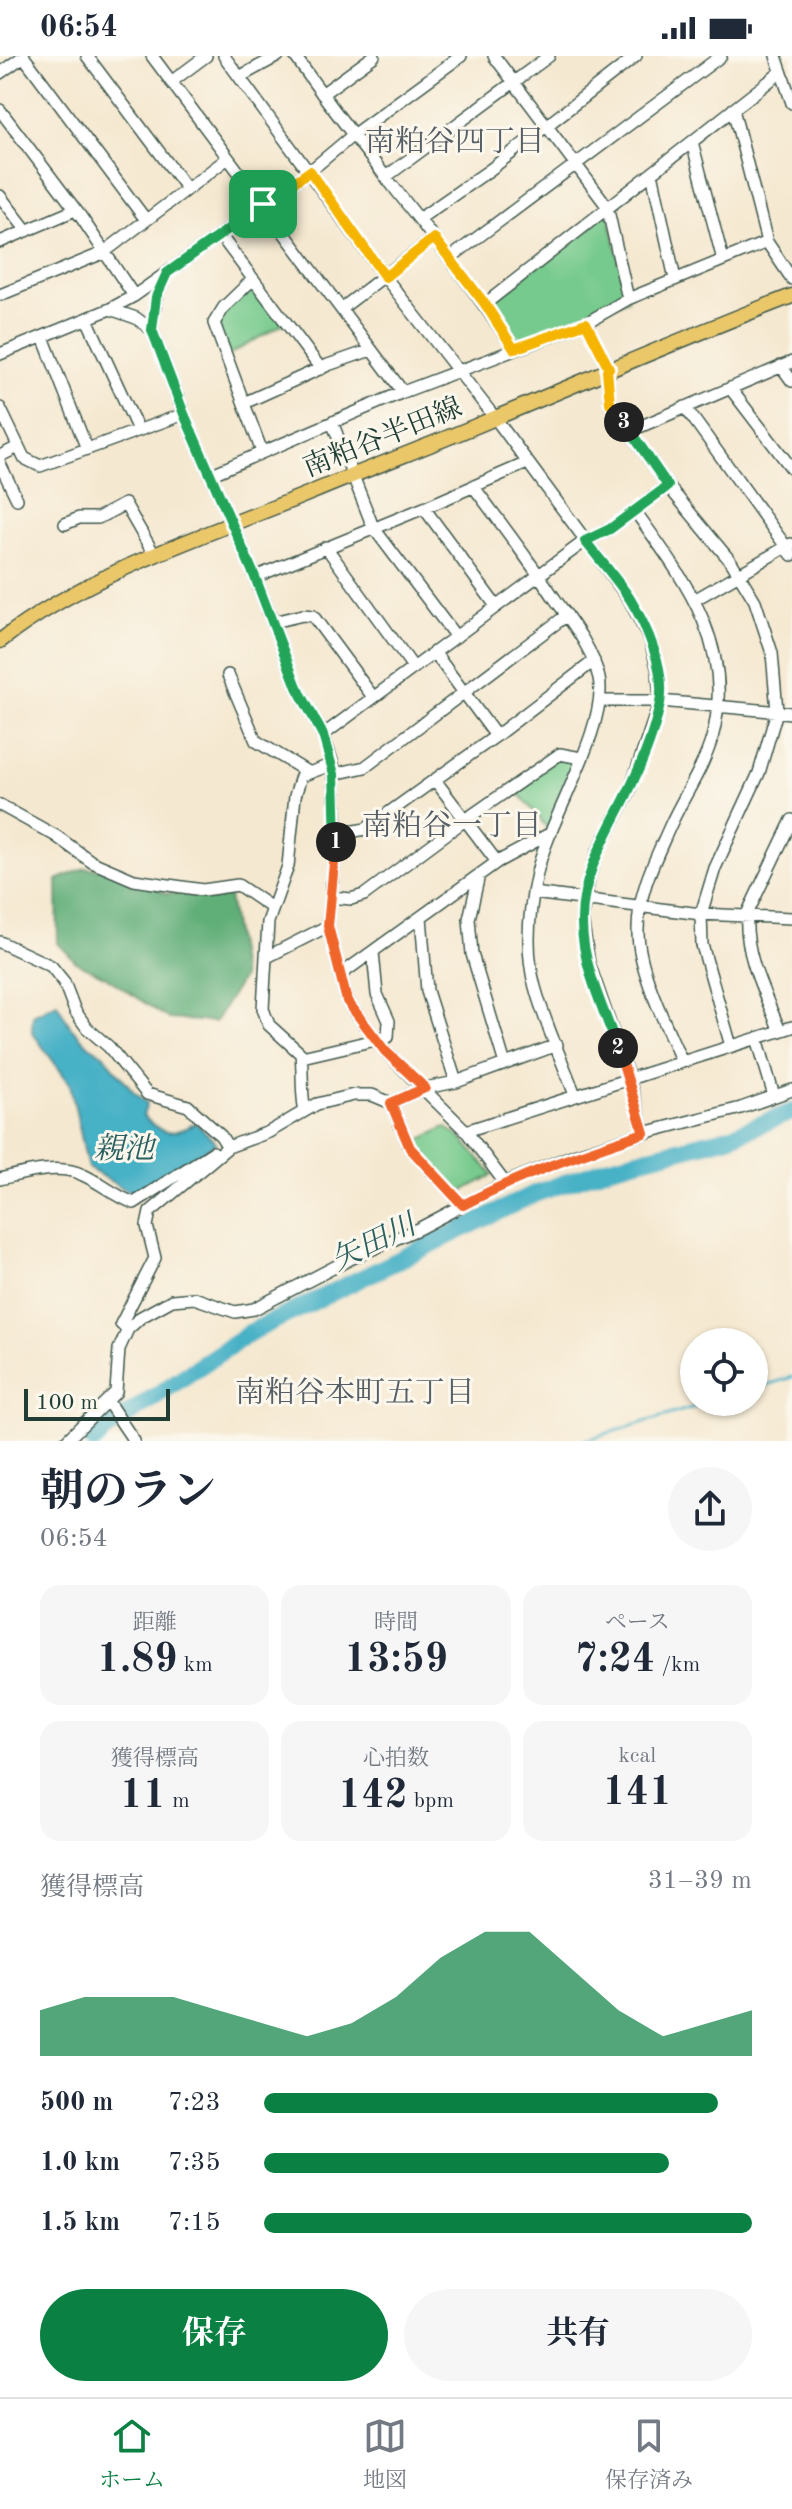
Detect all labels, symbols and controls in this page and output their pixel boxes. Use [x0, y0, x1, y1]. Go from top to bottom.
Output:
text: 06:54 [40, 13, 118, 43]
district label: 南粕谷四丁目 [365, 125, 545, 158]
pin [229, 170, 297, 238]
icon: arrive [241, 182, 285, 226]
street label: 南粕谷半田線 [299, 392, 466, 483]
pin: 3 [604, 402, 644, 442]
text: 3 [618, 411, 630, 433]
district label: 南粕谷一丁目 [362, 809, 542, 842]
pin: 1 [316, 822, 356, 862]
text: 1 [330, 831, 342, 853]
pin: 2 [598, 1028, 638, 1068]
text: 2 [612, 1037, 624, 1059]
water label: 親池 [94, 1132, 157, 1165]
water label: 矢田川 [326, 1207, 424, 1277]
map controls [680, 1328, 768, 1416]
button: locate [680, 1328, 768, 1416]
district label: 南粕谷本町五丁目 [235, 1376, 475, 1409]
scale bar [24, 1385, 170, 1421]
text: 100 m [36, 1392, 98, 1414]
button: share [668, 1467, 752, 1551]
text: 朝のラン [40, 1471, 216, 1515]
text: 06:54 [40, 1526, 108, 1552]
text: 距離 [133, 1612, 177, 1634]
text: 時間 [374, 1612, 418, 1634]
text: ペース [605, 1612, 670, 1634]
text: 1.89 [97, 1641, 178, 1681]
text: 13:59 [344, 1641, 448, 1681]
text: 7:24 [574, 1641, 655, 1681]
text: km [178, 1654, 213, 1676]
text: /km [655, 1654, 700, 1676]
text: kcal [618, 1745, 656, 1767]
text: 獲得標高 [111, 1748, 199, 1770]
text: 心拍数 [363, 1748, 429, 1770]
text: 141 [603, 1774, 672, 1814]
text: 11 [120, 1777, 166, 1817]
text: 142 [338, 1777, 408, 1817]
text: m [166, 1790, 190, 1812]
text: bpm [408, 1790, 454, 1812]
text: 31–39 m [648, 1868, 752, 1894]
text: 獲得標高 [40, 1875, 144, 1901]
text: 500 m [40, 2090, 113, 2116]
text: 7:23 [168, 2090, 221, 2116]
text: 1.0 km [40, 2150, 120, 2176]
text: 7:35 [168, 2150, 221, 2176]
text: 1.5 km [40, 2210, 120, 2236]
text: 7:15 [168, 2210, 221, 2236]
button: 保存 [40, 2289, 388, 2381]
button: 共有 [404, 2289, 752, 2381]
tab: ホーム [99, 2414, 165, 2495]
tab: 地図 [363, 2414, 407, 2495]
tab: 保存済み [605, 2414, 693, 2495]

